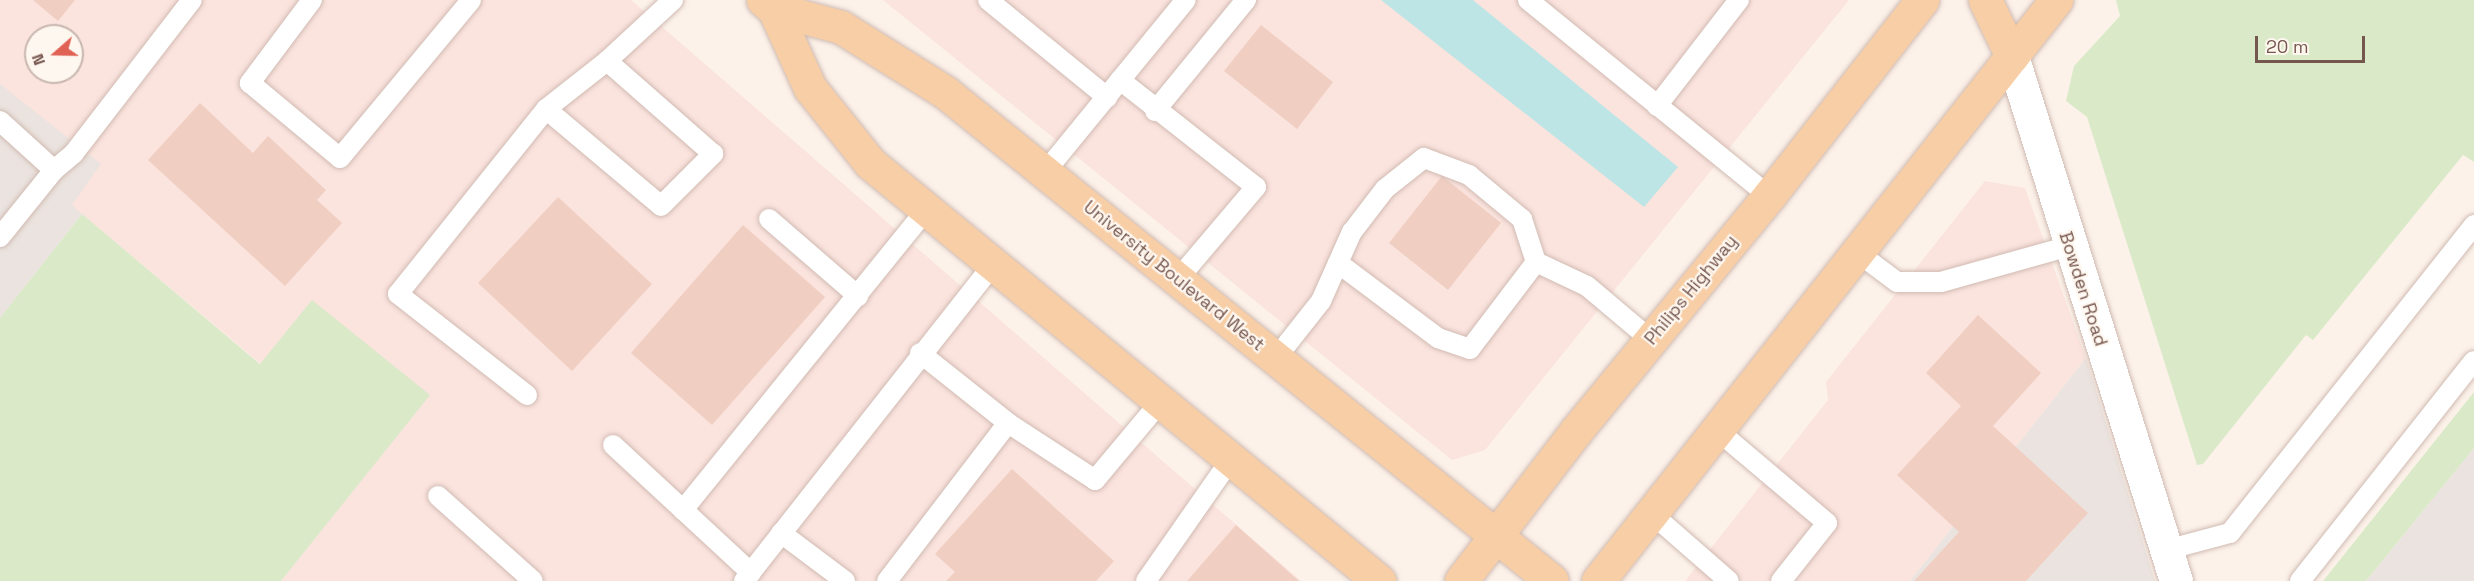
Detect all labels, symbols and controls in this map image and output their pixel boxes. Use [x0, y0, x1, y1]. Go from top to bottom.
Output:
north arrow [24, 24, 84, 84]
scale bar [2258, 24, 2368, 62]
text: 20 m [2266, 35, 2309, 58]
text: N [27, 51, 50, 68]
street label: University Boulevard West [1079, 196, 1269, 356]
street label: Bowden Road [2054, 229, 2112, 349]
street label: Philips Highway [1640, 231, 1742, 349]

